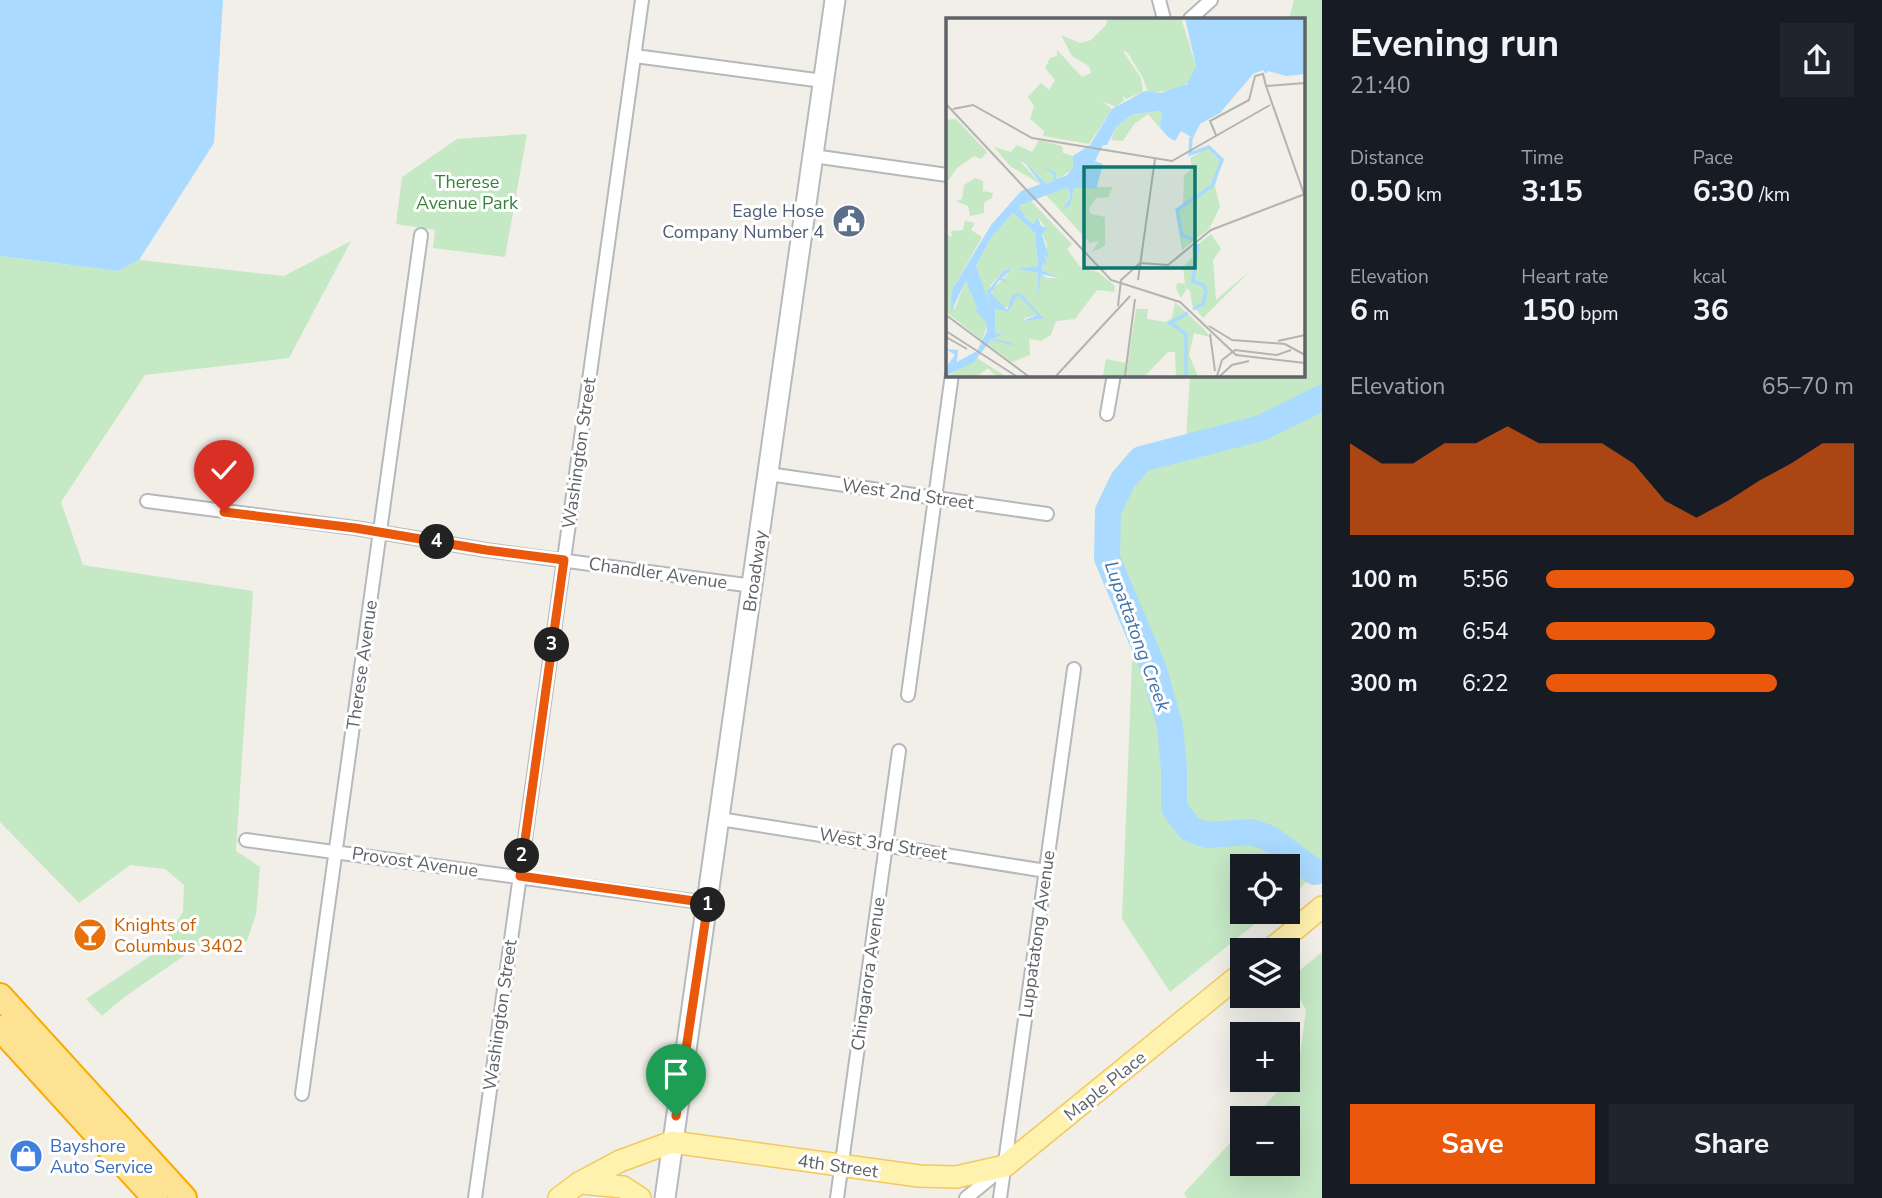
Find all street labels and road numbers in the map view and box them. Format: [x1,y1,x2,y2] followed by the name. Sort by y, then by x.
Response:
[557,375,602,530] street label: Washington Street
[840,473,976,515] street label: West 2nd Street
[737,528,773,613] street label: Broadway
[587,551,729,595] street label: Chandler Avenue
[341,599,383,731] street label: Therese Avenue
[817,822,949,866] street label: West 3rd Street
[350,841,480,883] street label: Provost Avenue
[1013,849,1061,1019] street label: Luppatatong Avenue
[845,896,891,1052] street label: Chingarora Avenue
[478,937,523,1092] street label: Washington Street
[1059,1046,1151,1126] street label: Maple Place
[796,1148,880,1184] street label: 4th Street

